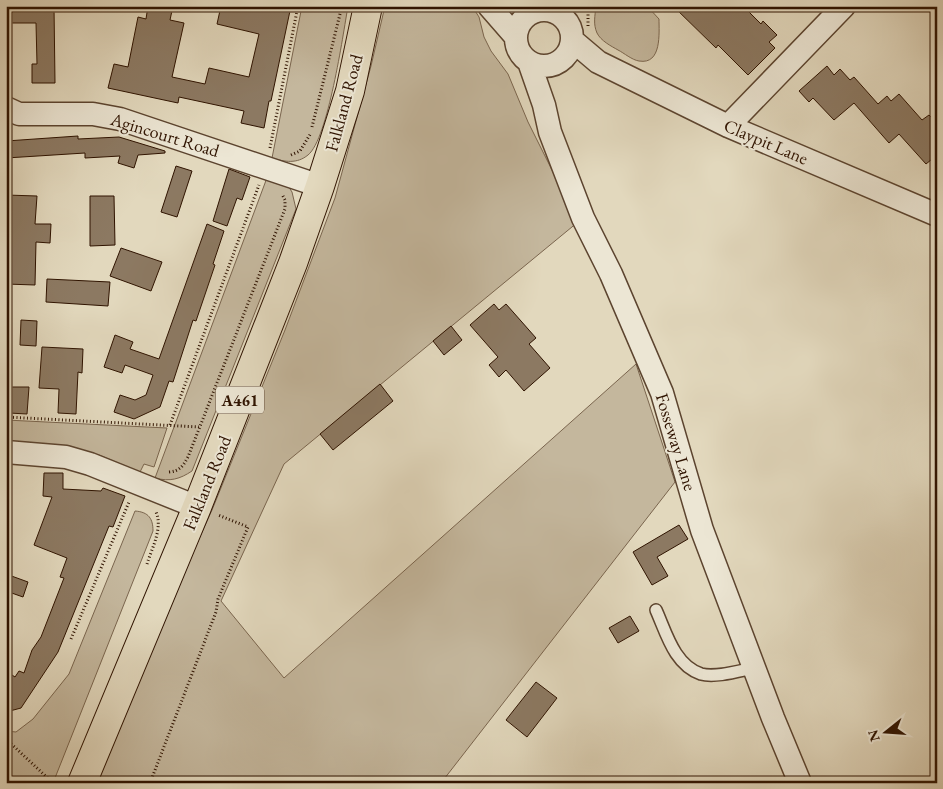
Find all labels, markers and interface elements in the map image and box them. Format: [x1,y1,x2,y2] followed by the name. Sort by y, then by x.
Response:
[319,51,368,154] street label: Falkland Road
[107,107,223,162] street label: Agincourt Road
[721,114,812,170] street label: Claypit Lane
[216,386,264,414] road number: A461
[651,390,702,494] street label: Fosseway Lane
[177,431,236,533] street label: Falkland Road
[860,706,910,756] north arrow
[863,727,884,744] text: N

